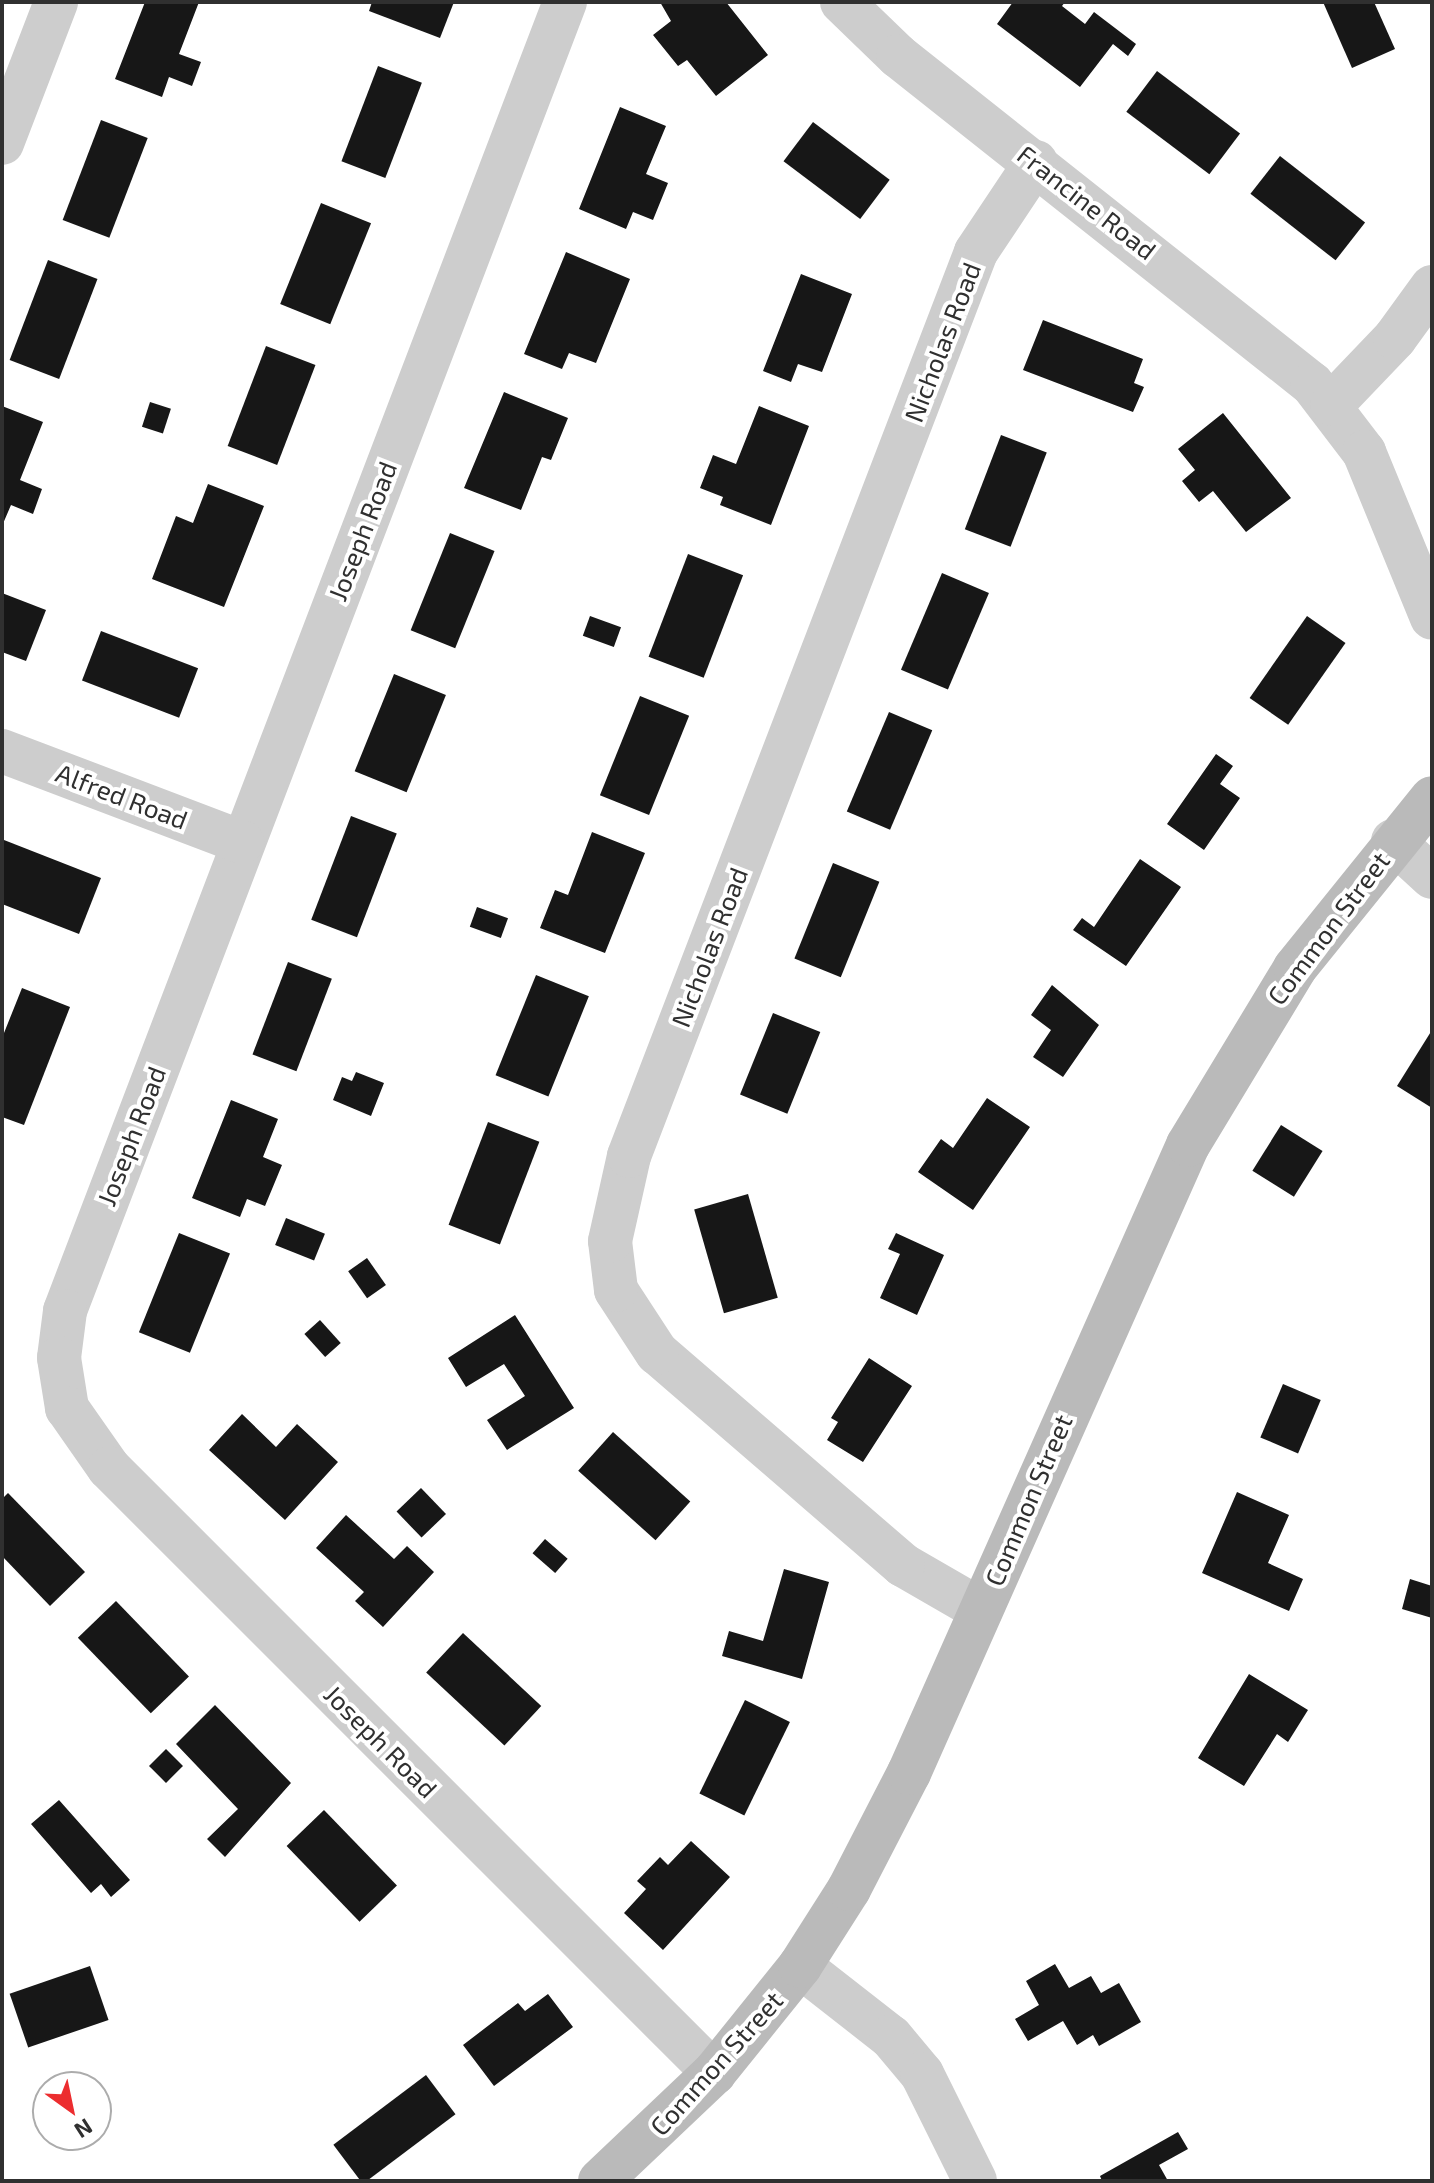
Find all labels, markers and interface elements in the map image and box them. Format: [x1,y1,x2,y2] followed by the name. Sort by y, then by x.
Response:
[1011,138,1163,266] street label: Francine Road
[897,258,987,426] street label: Nicholas Road
[321,457,403,605] street label: Joseph Road
[52,757,192,835] street label: Alfred Road
[1260,846,1396,1010] street label: Common Street
[664,863,754,1031] street label: Nicholas Road
[90,1062,172,1210] street label: Joseph Road
[978,1410,1078,1590] street label: Common Street
[318,1678,444,1804] street label: Joseph Road
[643,1985,789,2141] street label: Common Street
[32,2071,112,2151] north arrow
[70,2114,98,2145] text: N

